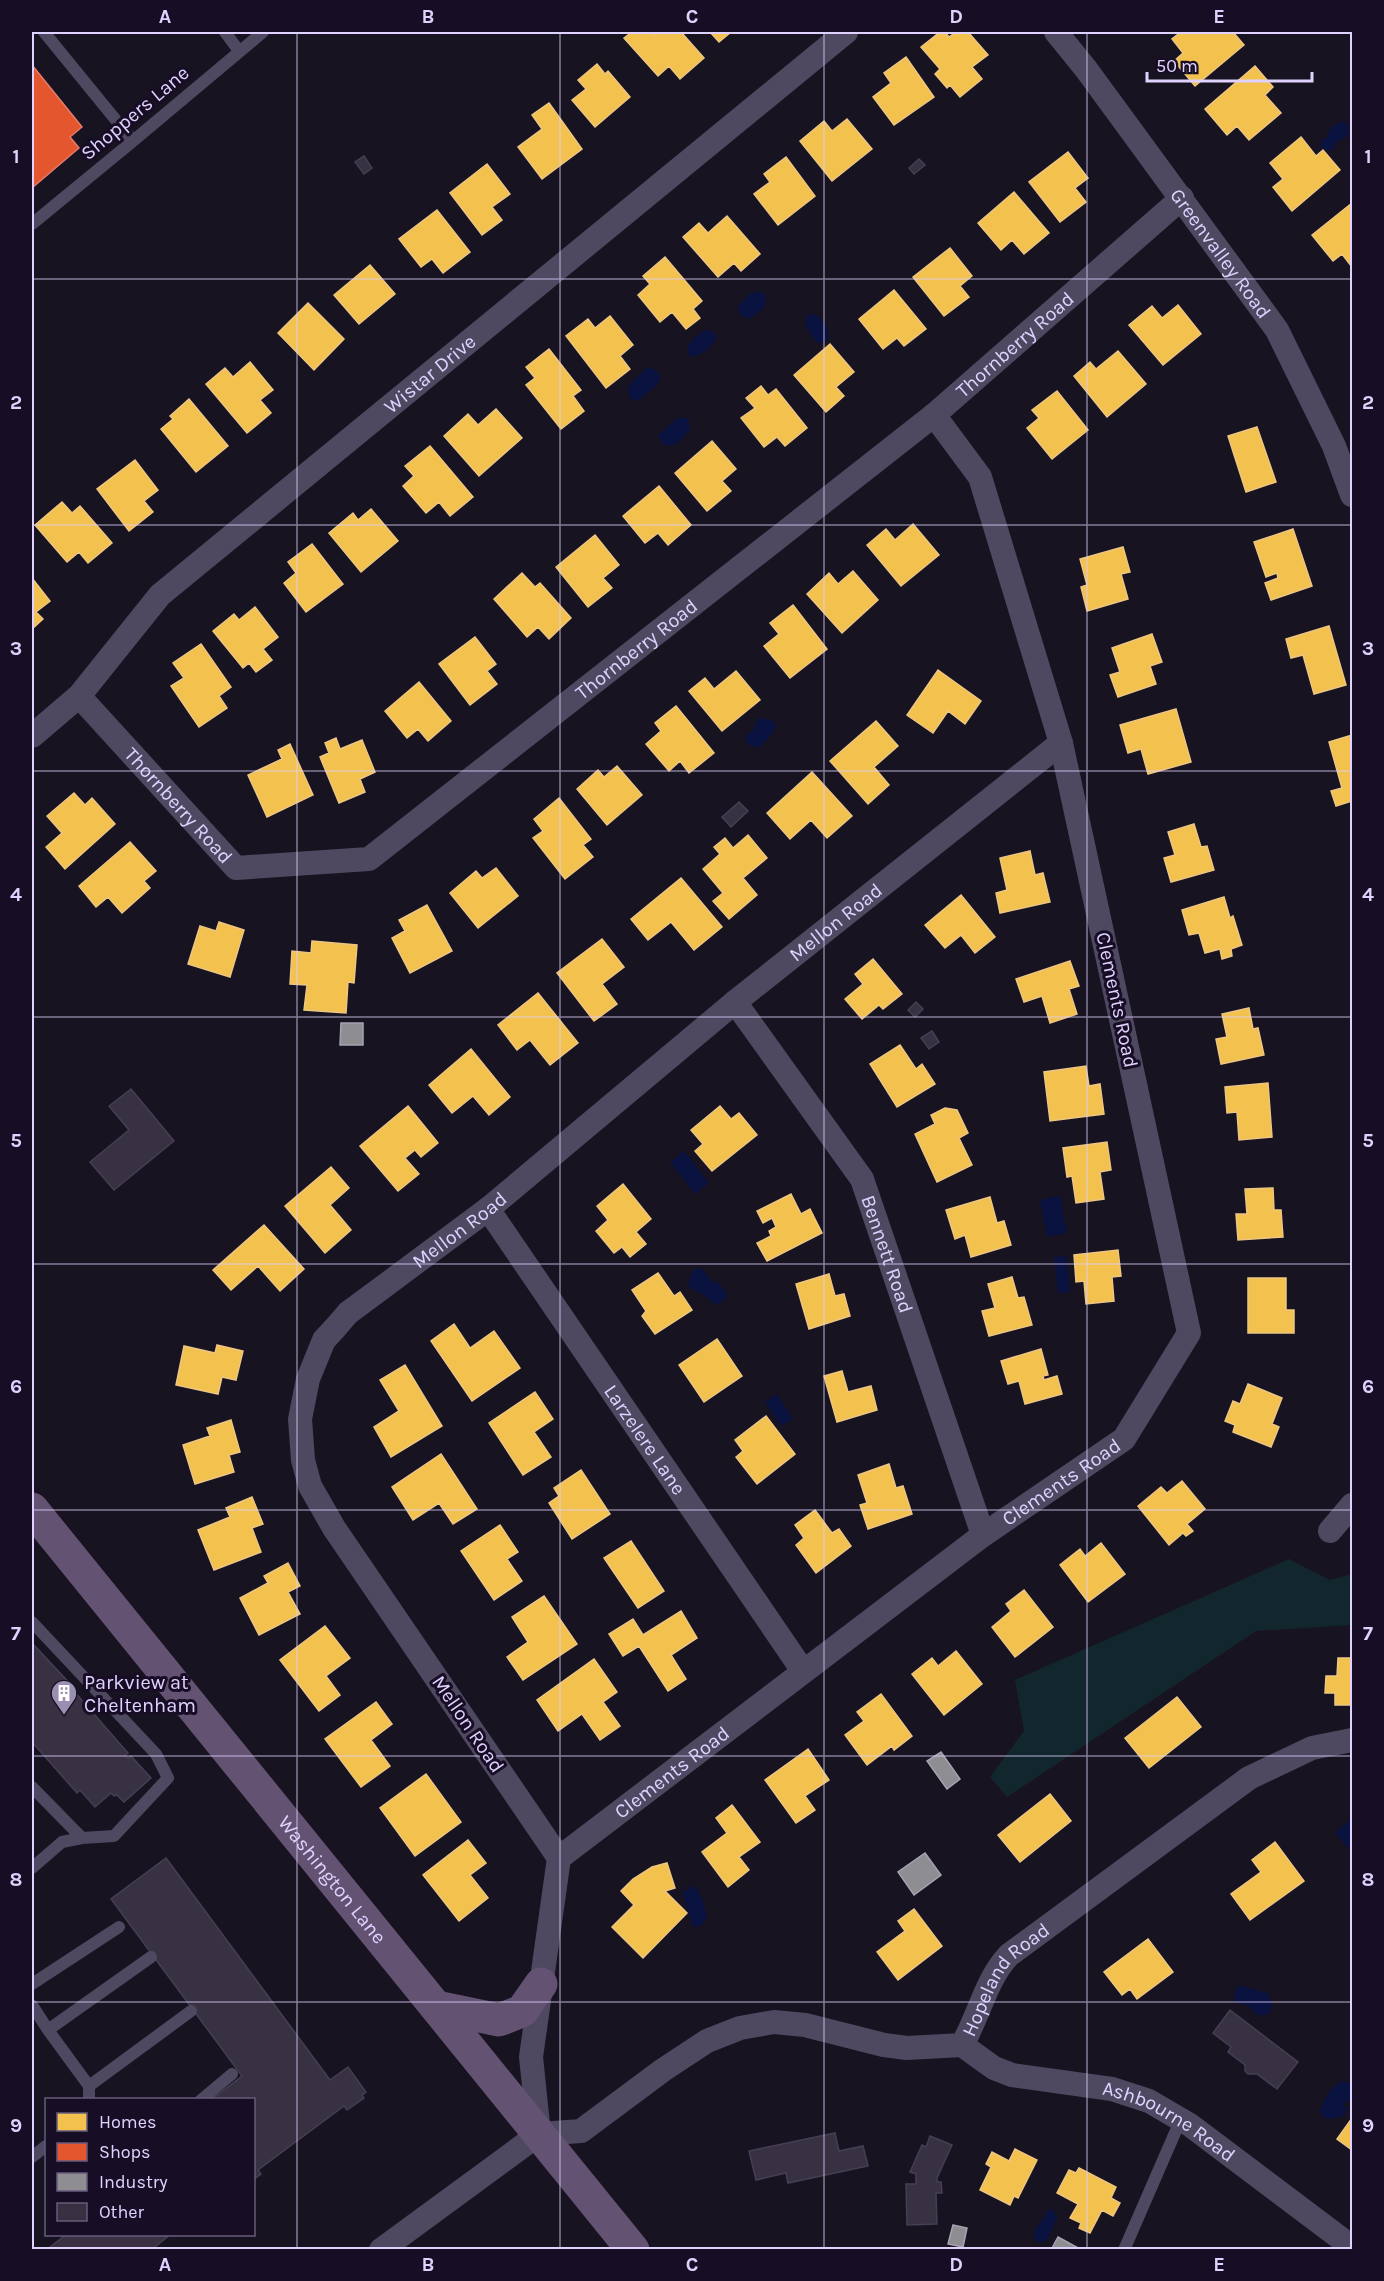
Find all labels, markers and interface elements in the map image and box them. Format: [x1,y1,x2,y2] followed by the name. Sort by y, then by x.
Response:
[159,5,172,28] text: A
[422,5,434,28] text: B
[686,5,698,28] text: C
[949,5,963,28] text: D
[1213,5,1225,28] text: E
[1147,45,1312,83] scale bar
[1156,55,1198,77] text: 50 m
[76,61,194,165] street label: Shoppers Lane
[12,145,20,168] text: 1
[1364,145,1372,168] text: 1
[1166,184,1276,323] street label: Greenvalley Road
[951,287,1078,402] street label: Thornberry Road
[379,329,480,418] street label: Wistar Drive
[10,391,22,414] text: 2
[1362,391,1374,414] text: 2
[570,594,702,704] street label: Thornberry Road
[10,637,22,660] text: 3
[1362,637,1374,660] text: 3
[120,743,238,868] street label: Thornberry Road
[784,878,887,966] street label: Mellon Road
[10,883,22,906] text: 4
[1362,883,1374,906] text: 4
[1091,930,1143,1070] street label: Clements Road
[10,1129,22,1152] text: 5
[1362,1129,1374,1152] text: 5
[408,1187,511,1273] street label: Mellon Road
[857,1192,918,1316] street label: Bennett Road
[10,1375,22,1398] text: 6
[1362,1375,1374,1398] text: 6
[600,1380,691,1499] street label: Larzelere Lane
[998,1433,1125,1530] street label: Clements Road
[11,1622,21,1645] text: 7
[1363,1622,1373,1645] text: 7
[84,1671,196,1717] place label: Parkview at Cheltenham
[427,1671,509,1777] street label: Mellon Road
[49,1678,79,1716] building icon: Parkview at Cheltenham
[610,1721,734,1823] street label: Clements Road
[274,1811,391,1948] street label: Washington Lane
[10,1868,22,1891] text: 8
[1362,1868,1374,1891] text: 8
[957,1918,1054,2040] street label: Hopeland Road
[1101,2076,1240,2166] street label: Ashbourne Road
[45,2098,255,2236] legend
[99,2111,156,2133] text: Homes
[10,2114,22,2137] text: 9
[1362,2114,1374,2137] text: 9
[99,2141,151,2163] text: Shops
[99,2171,168,2193] text: Industry
[99,2201,144,2223] text: Other
[159,2253,172,2276] text: A
[422,2253,434,2276] text: B
[686,2253,698,2276] text: C
[949,2253,963,2276] text: D
[1213,2253,1225,2276] text: E

